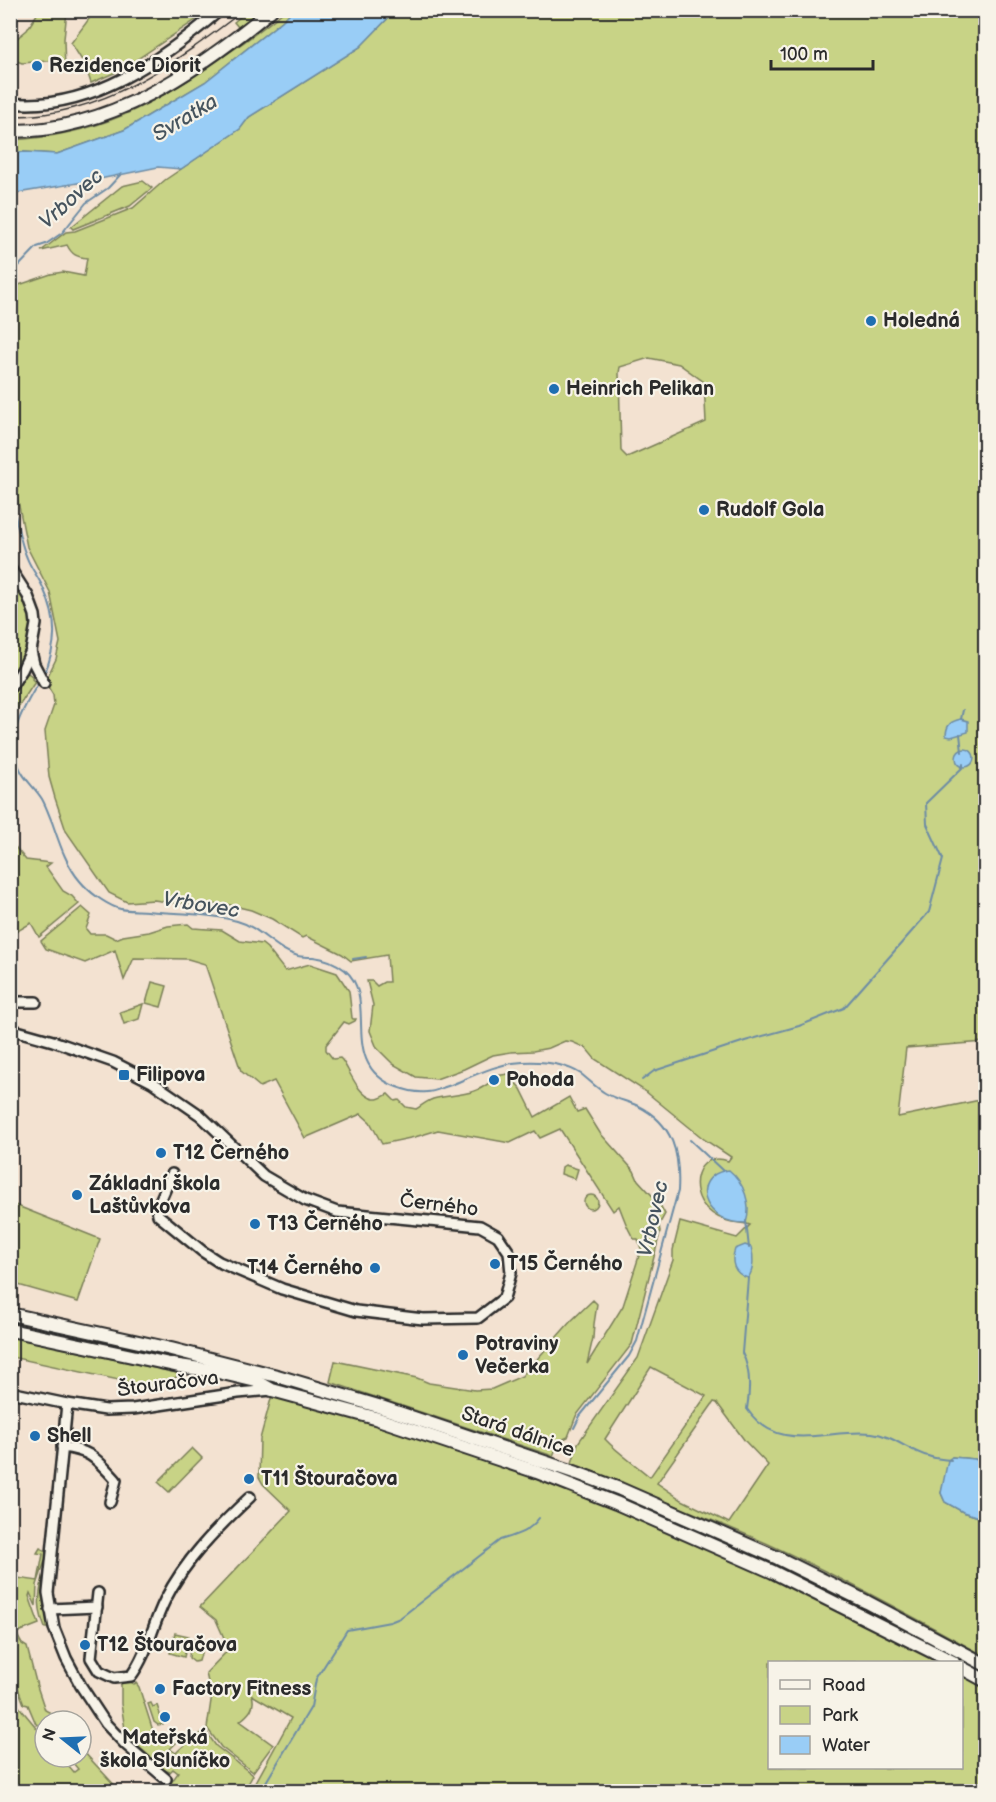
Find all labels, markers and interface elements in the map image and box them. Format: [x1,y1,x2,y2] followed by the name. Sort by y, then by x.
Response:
[771,33,873,71] scale bar
[780,44,828,65] text: 100 m
[49,54,201,78] place label: Rezidence Diorit
[30,59,44,73] marker: Rezidence Diorit
[148,89,222,147] water label: Svratka
[34,164,108,234] water label: Vrbovec
[883,309,960,333] place label: Holedná
[864,314,878,328] marker: Holedná
[566,377,714,401] place label: Heinrich Pelikan
[547,382,561,396] marker: Heinrich Pelikan
[716,498,825,522] place label: Rudolf Gola
[697,503,711,517] marker: Rudolf Gola
[161,887,241,923] water label: Vrbovec
[136,1063,205,1087] place label: Filipova
[117,1068,131,1082] marker: Filipova
[506,1068,575,1092] place label: Pohoda
[487,1073,501,1087] marker: Pohoda
[173,1139,289,1165] place label: T12 Černého
[154,1146,168,1160] marker: T12 Černého
[89,1172,220,1219] place label: Základní škola Laštůvkova
[632,1178,674,1260] water label: Vrbovec
[398,1186,480,1222] street label: Černého
[70,1188,84,1202] marker: Základní škola Laštůvkova
[267,1210,383,1236] place label: T13 Černého
[248,1217,262,1231] marker: T13 Černého
[507,1250,623,1276] place label: T15 Černého
[247,1254,363,1280] place label: T14 Černého
[488,1257,502,1271] marker: T15 Černého
[368,1261,382,1275] marker: T14 Černého
[475,1332,559,1379] place label: Potraviny Večerka
[456,1348,470,1362] marker: Potraviny Večerka
[116,1365,220,1402] street label: Štouračova
[458,1401,578,1463] street label: Stará dálnice
[47,1424,92,1448] place label: Shell
[28,1429,42,1443] marker: Shell
[261,1465,398,1491] place label: T11 Štouračova
[242,1472,256,1486] marker: T11 Štouračova
[97,1631,237,1657] place label: T12 Štouračova
[78,1638,92,1652] marker: T12 Štouračova
[768,1661,963,1769] legend
[822,1675,866,1696] text: Road
[172,1677,312,1701] place label: Factory Fitness
[153,1682,167,1696] marker: Factory Fitness
[822,1705,858,1726] text: Park
[33,1709,93,1769] north arrow
[158,1710,172,1724] marker: Mateřská škola Sluníčko
[39,1726,61,1743] text: N
[100,1726,230,1773] place label: Mateřská škola Sluníčko
[822,1735,870,1756] text: Water

